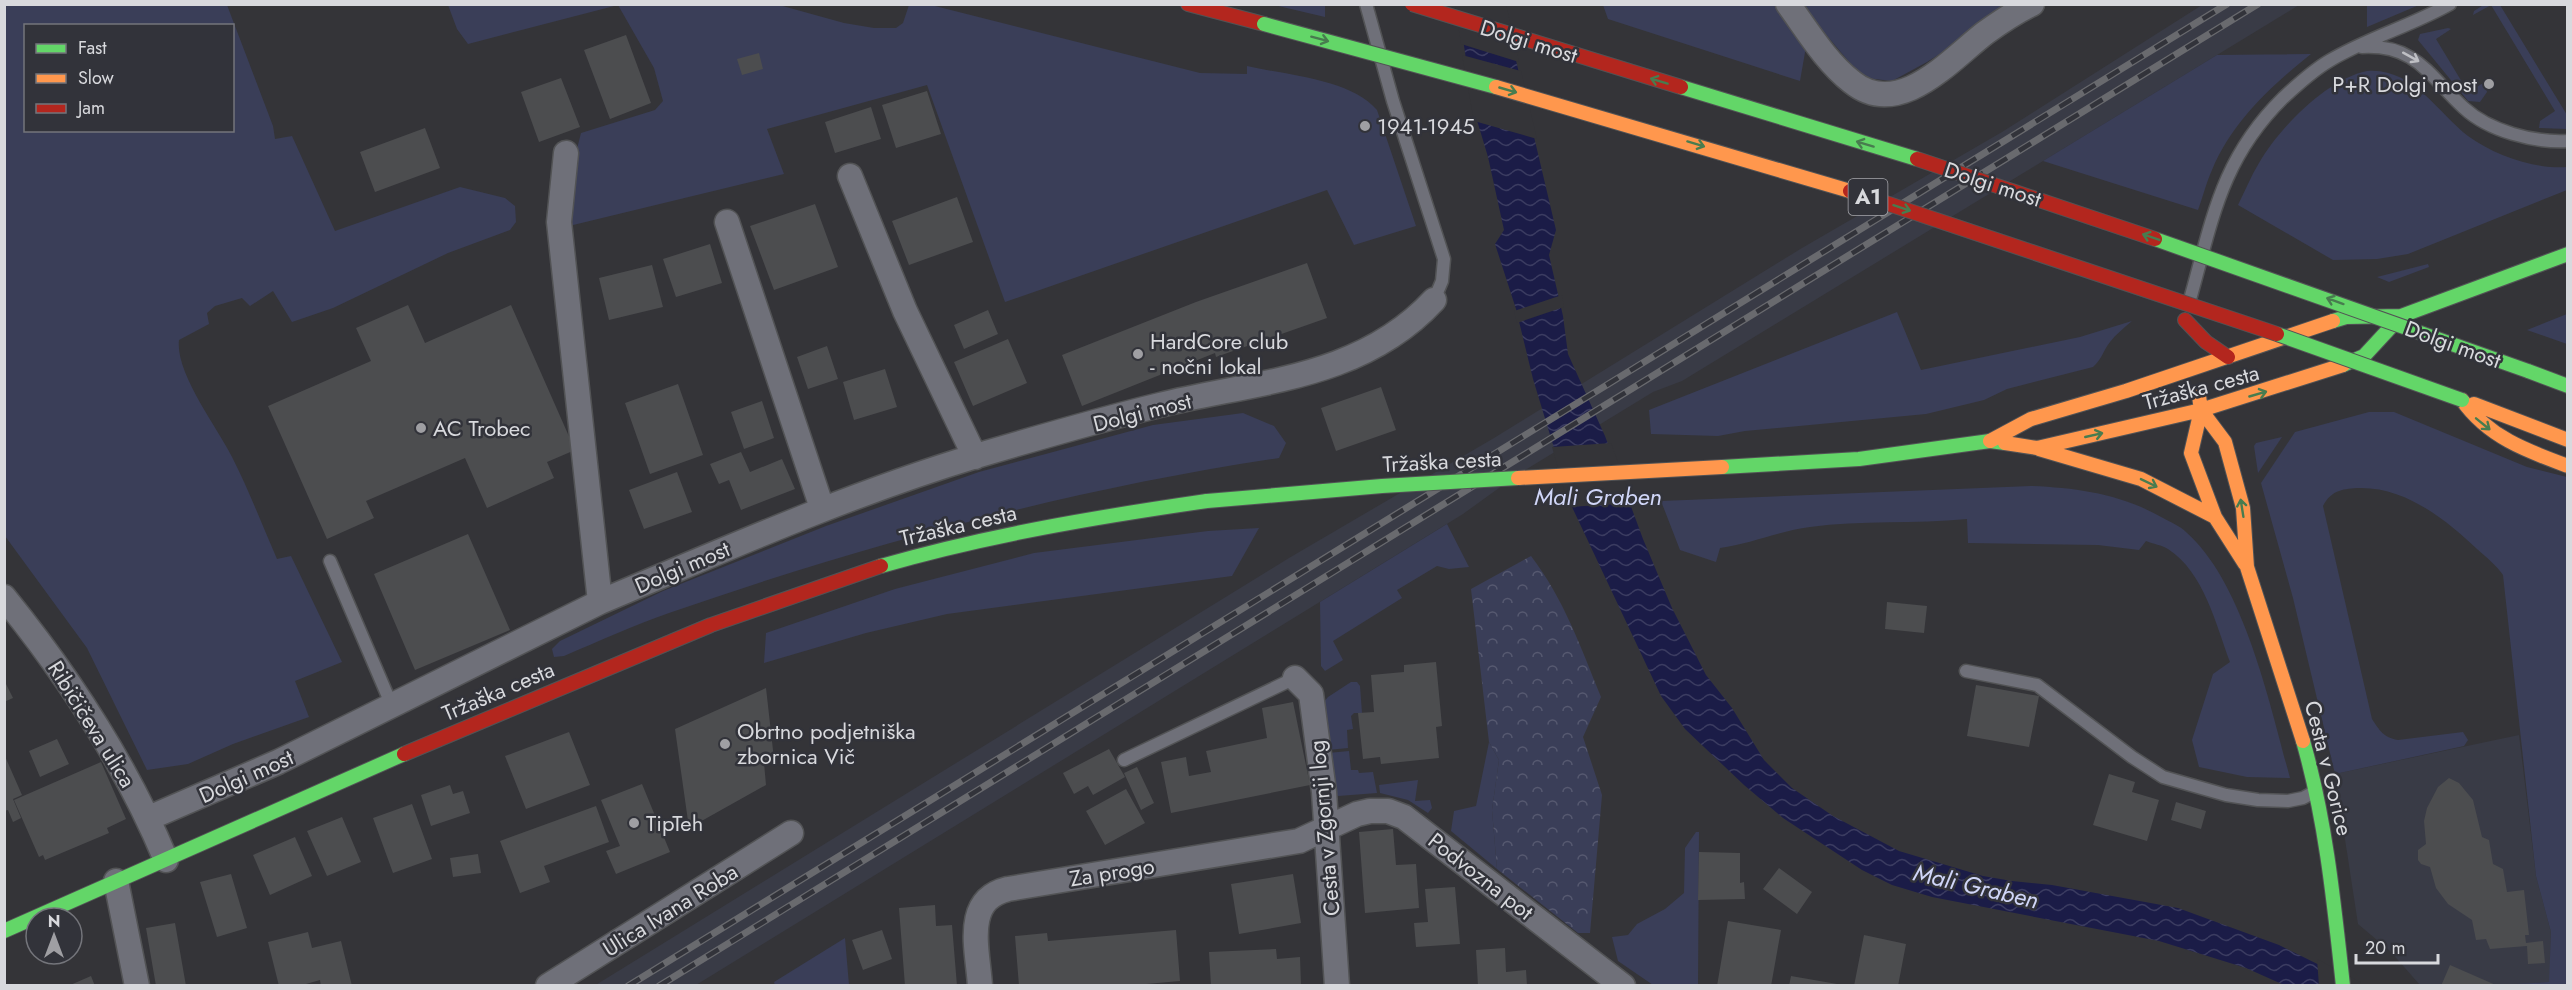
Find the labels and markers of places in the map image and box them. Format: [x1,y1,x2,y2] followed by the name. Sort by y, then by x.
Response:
[2332,68,2478,100] place label: P+R Dolgi most
[2482,77,2496,91] marker: P+R Dolgi most
[1377,110,1475,142] place label: 1941-1945
[1358,119,1372,133] marker: 1941-1945
[1150,325,1288,382] place label: HardCore club - nočni lokal
[1131,347,1145,361] marker: HardCore club - nočni lokal
[433,412,531,444] place label: AC Trobec
[414,421,428,435] marker: AC Trobec
[737,715,916,772] place label: Obrtno podjetniška zbornica Vič
[718,737,732,751] marker: Obrtno podjetniška zbornica Vič
[646,807,703,839] place label: TipTeh
[627,816,641,830] marker: TipTeh

